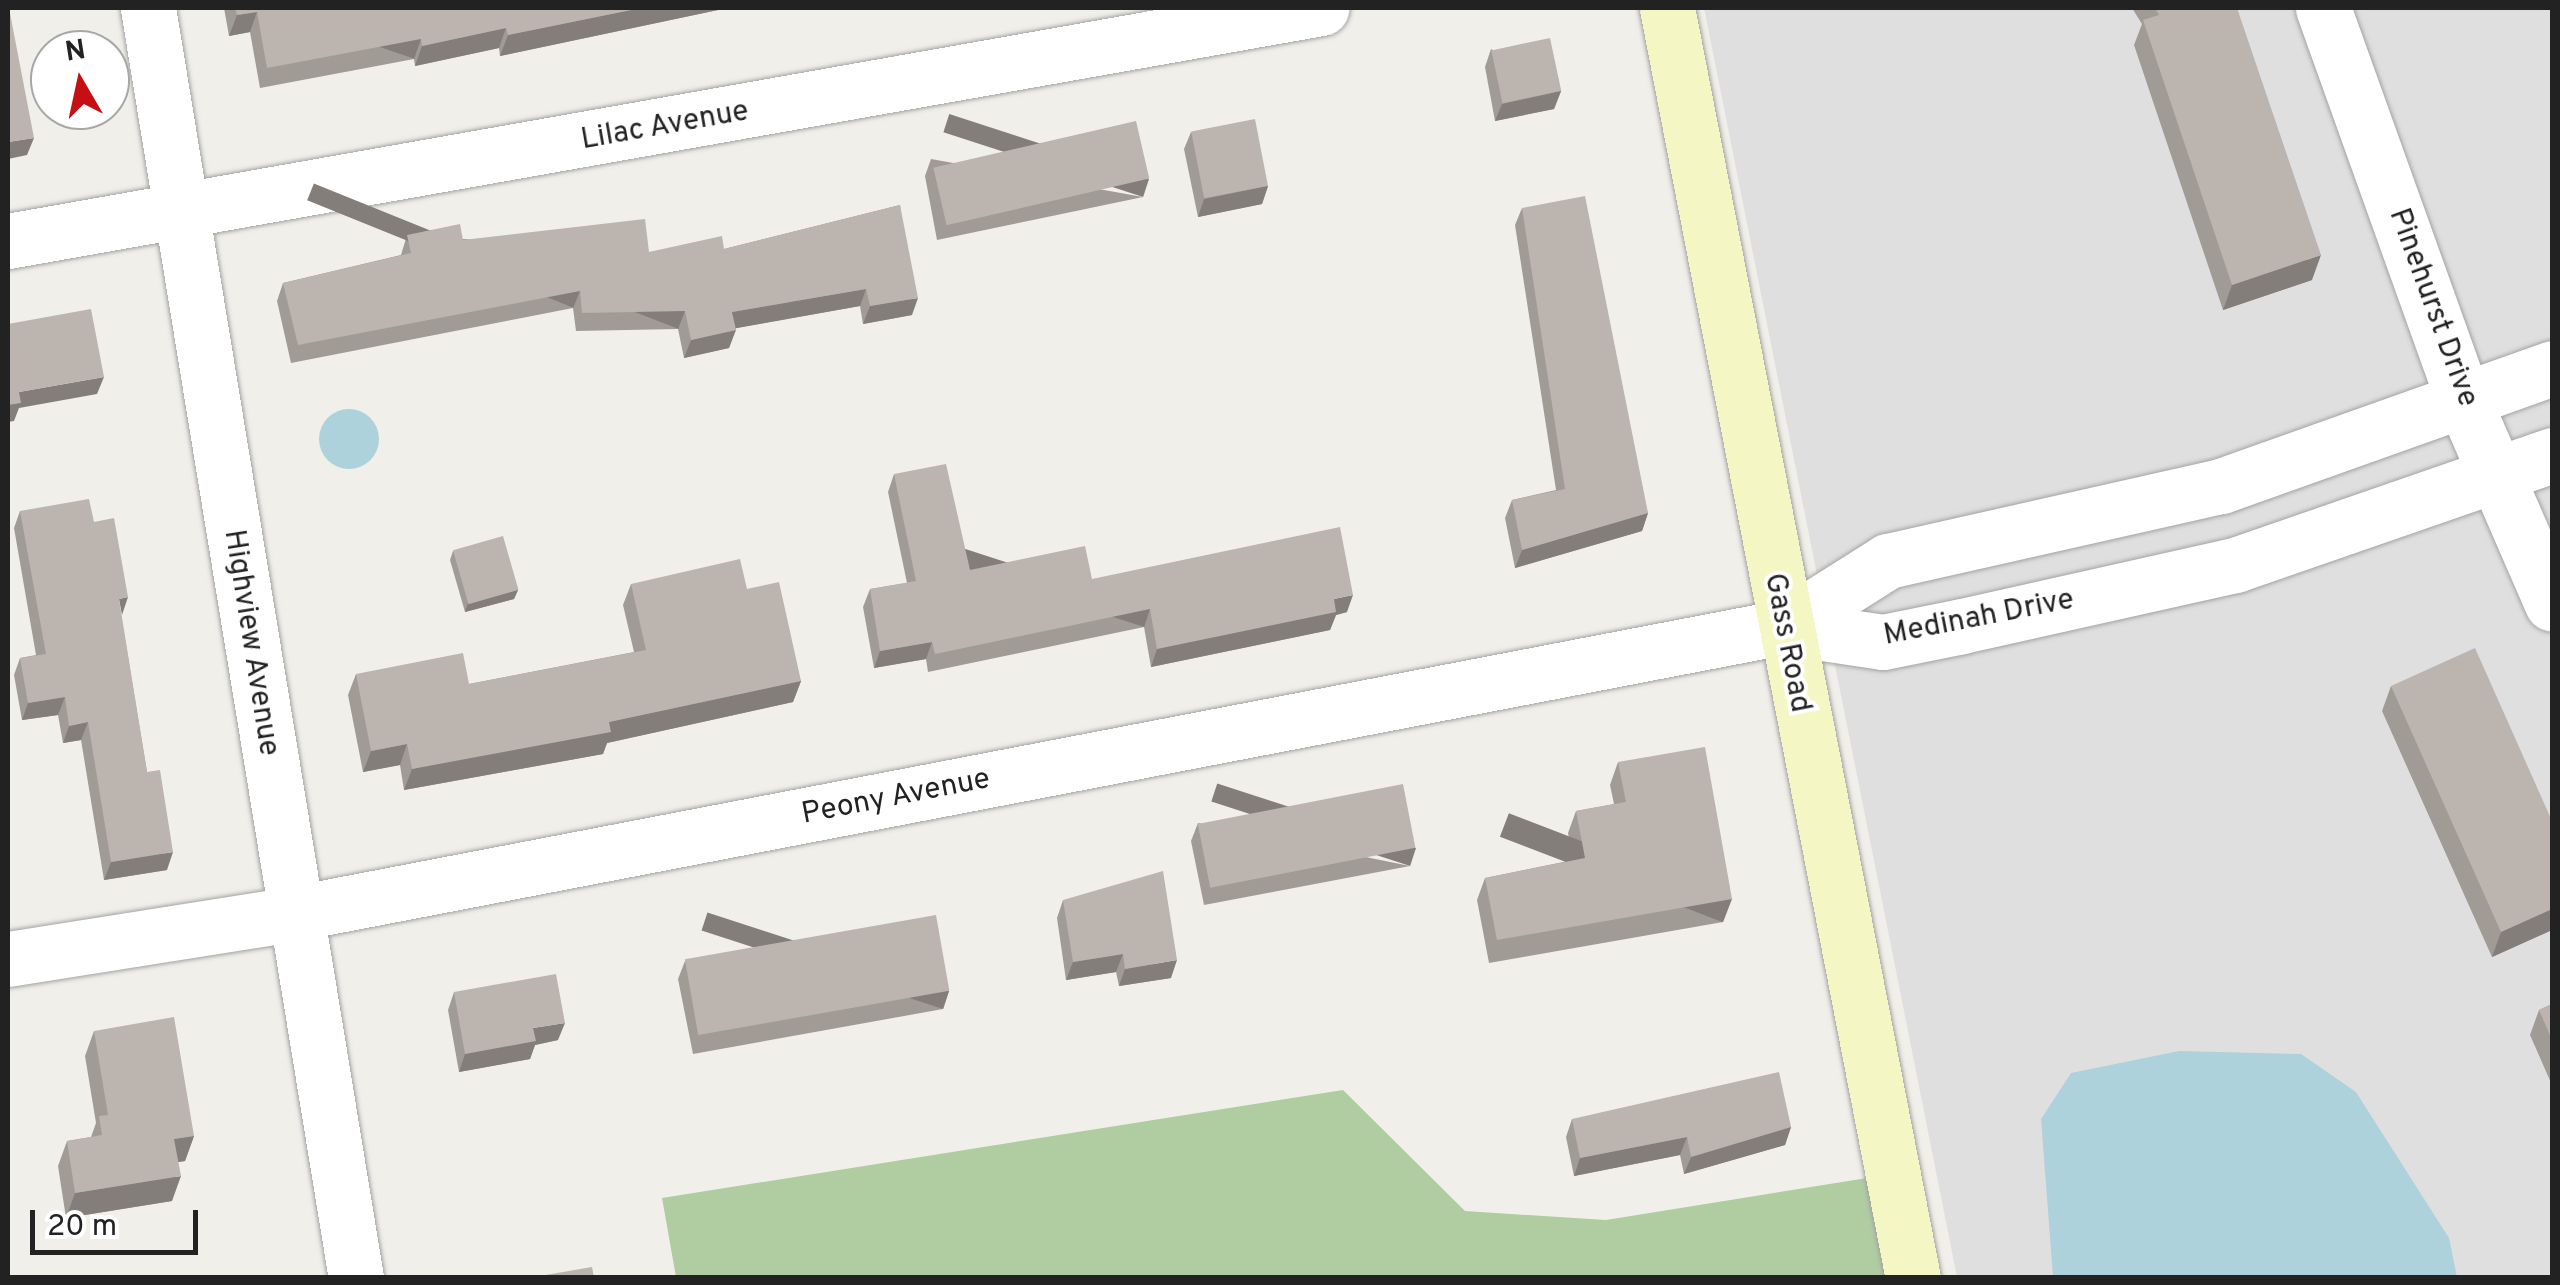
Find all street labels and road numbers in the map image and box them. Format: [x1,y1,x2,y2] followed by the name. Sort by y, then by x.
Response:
[578,94,752,160] street label: Lilac Avenue
[2379,204,2485,412] street label: Pinehurst Drive
[214,527,286,759] street label: Highview Avenue
[1755,570,1817,716] street label: Gass Road
[1881,583,2077,655] street label: Medinah Drive
[798,762,994,834] street label: Peony Avenue

